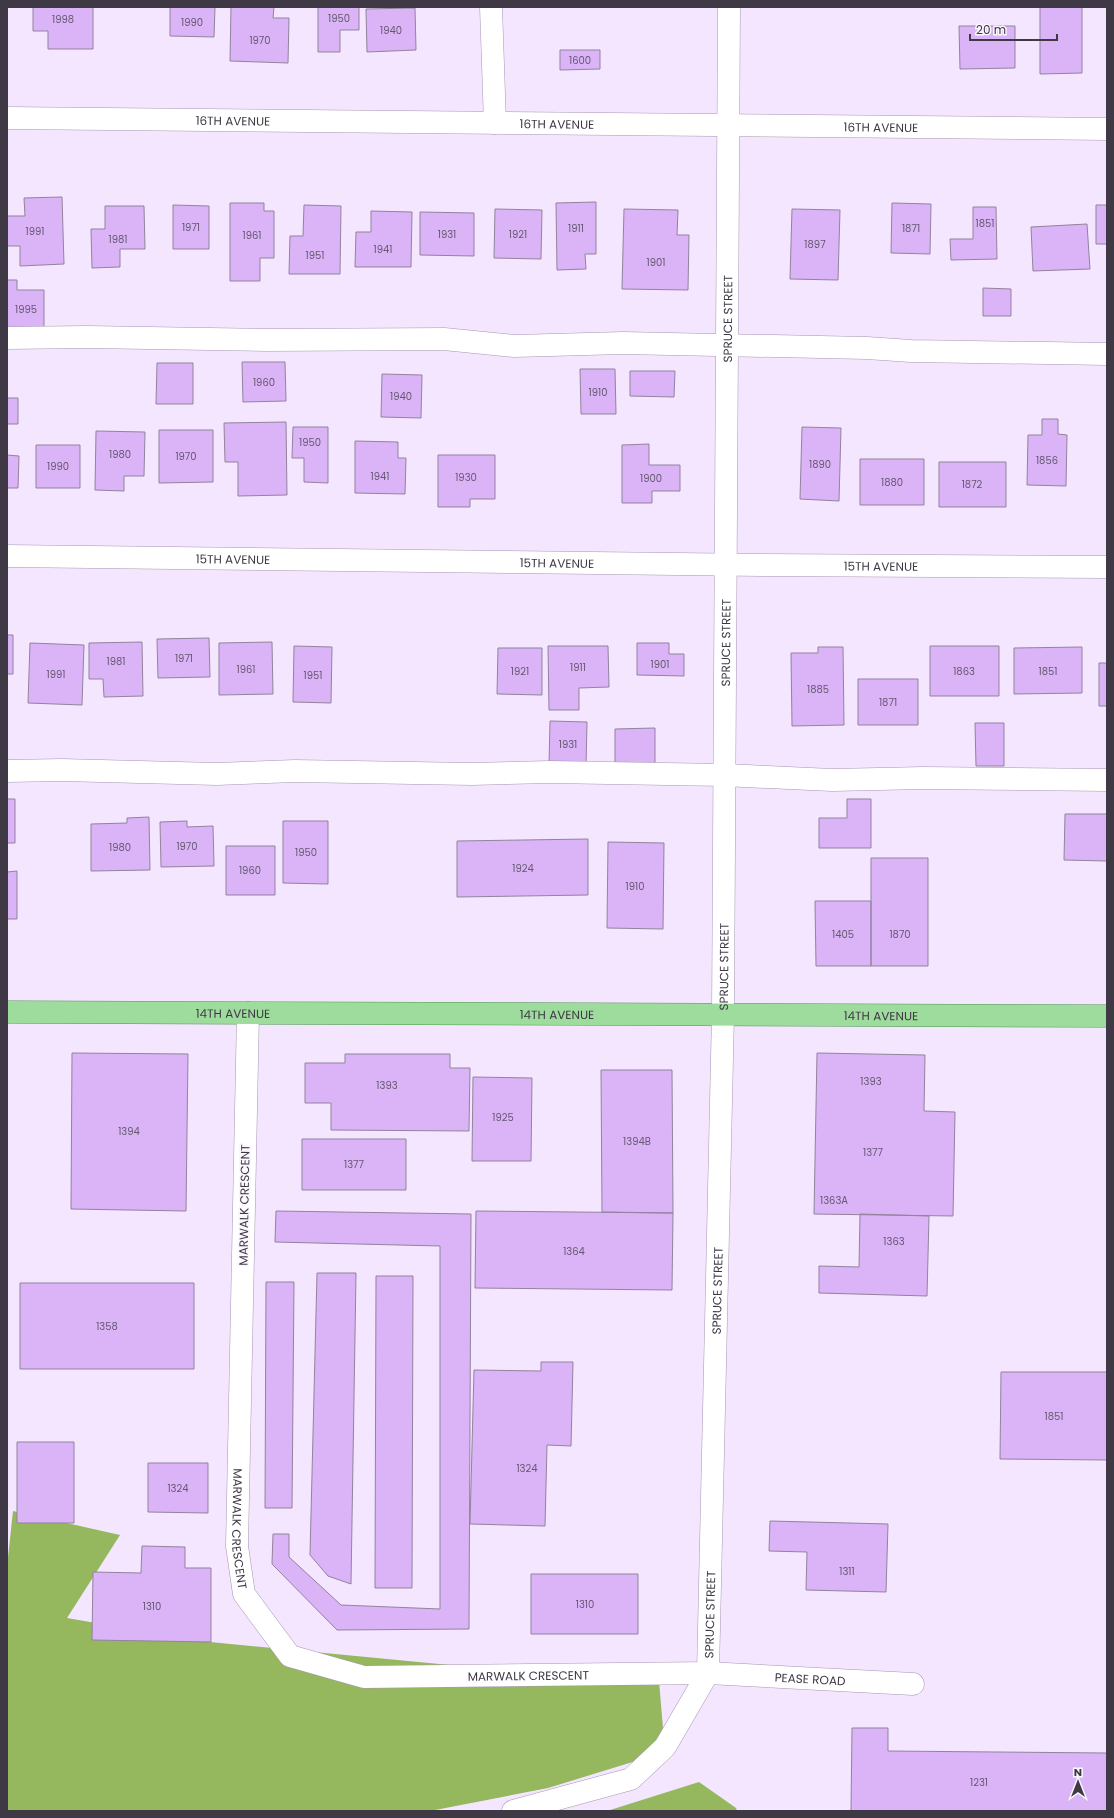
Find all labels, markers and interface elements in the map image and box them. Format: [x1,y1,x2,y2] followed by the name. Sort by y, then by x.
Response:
[328,11,350,26] house number: 1950
[52,12,74,27] house number: 1998
[181,15,203,30] house number: 1990
[970,16,1057,42] scale bar
[976,21,1006,38] text: 20 m
[380,23,402,38] house number: 1940
[249,33,271,48] house number: 1970
[569,53,591,68] house number: 1600
[196,111,270,129] street label: 16TH AVENUE
[520,115,594,132] street label: 16TH AVENUE
[844,118,918,136] street label: 16TH AVENUE
[976,216,995,231] house number: 1851
[182,220,200,235] house number: 1971
[568,221,584,236] house number: 1911
[902,221,920,236] house number: 1871
[26,224,45,239] house number: 1991
[438,227,456,242] house number: 1931
[509,227,527,242] house number: 1921
[242,228,262,243] house number: 1961
[108,232,128,247] house number: 1981
[804,237,826,252] house number: 1897
[374,242,393,257] house number: 1941
[306,248,324,263] house number: 1951
[647,255,665,270] house number: 1901
[718,274,736,363] street label: SPRUCE STREET
[15,302,37,317] house number: 1995
[253,375,275,390] house number: 1960
[589,385,607,400] house number: 1910
[390,389,412,404] house number: 1940
[299,435,321,450] house number: 1950
[109,447,131,462] house number: 1980
[175,449,197,464] house number: 1970
[1036,453,1058,468] house number: 1856
[809,457,831,472] house number: 1890
[47,459,69,474] house number: 1990
[371,469,390,484] house number: 1941
[455,470,477,485] house number: 1930
[640,471,662,486] house number: 1900
[881,475,903,490] house number: 1880
[962,477,983,492] house number: 1872
[196,550,270,568] street label: 15TH AVENUE
[520,554,594,571] street label: 15TH AVENUE
[844,557,918,574] street label: 15TH AVENUE
[716,598,734,687] street label: SPRUCE STREET
[175,651,193,666] house number: 1971
[106,654,126,669] house number: 1981
[651,657,669,672] house number: 1901
[570,660,586,675] house number: 1911
[236,662,256,677] house number: 1961
[511,664,529,679] house number: 1921
[953,664,975,679] house number: 1863
[1039,664,1058,679] house number: 1851
[47,667,66,682] house number: 1991
[304,668,322,683] house number: 1951
[807,682,829,697] house number: 1885
[879,695,897,710] house number: 1871
[559,737,577,752] house number: 1931
[176,839,198,854] house number: 1970
[109,840,131,855] house number: 1980
[295,845,317,860] house number: 1950
[512,861,534,876] house number: 1924
[239,863,261,878] house number: 1960
[626,879,644,894] house number: 1910
[715,922,732,1011] street label: SPRUCE STREET
[832,927,854,942] house number: 1405
[889,927,911,942] house number: 1870
[196,1004,270,1021] street label: 14TH AVENUE
[520,1005,594,1023] street label: 14TH AVENUE
[844,1007,918,1024] street label: 14TH AVENUE
[860,1074,882,1089] house number: 1393
[376,1078,398,1093] house number: 1393
[492,1110,514,1125] house number: 1925
[118,1124,140,1139] house number: 1394
[623,1134,651,1149] house number: 1394B
[234,1144,254,1266] street label: MARWALK CRESCENT
[863,1145,884,1160] house number: 1377
[344,1157,365,1172] house number: 1377
[820,1193,848,1208] house number: 1363A
[883,1234,905,1249] house number: 1363
[563,1244,585,1259] house number: 1364
[707,1246,726,1335] street label: SPRUCE STREET
[96,1319,118,1334] house number: 1358
[1045,1409,1064,1424] house number: 1851
[516,1461,538,1476] house number: 1324
[229,1468,252,1591] street label: MARWALK CRESCENT
[167,1481,189,1496] house number: 1324
[839,1564,855,1579] house number: 1311
[700,1570,719,1659] street label: SPRUCE STREET
[576,1597,594,1612] house number: 1310
[143,1599,161,1614] house number: 1310
[468,1666,589,1684] street label: MARWALK CRESCENT
[774,1668,846,1689] street label: PEASE ROAD
[1058,1762,1098,1802] north arrow
[1074,1764,1082,1780] text: N
[970,1775,988,1790] house number: 1231

